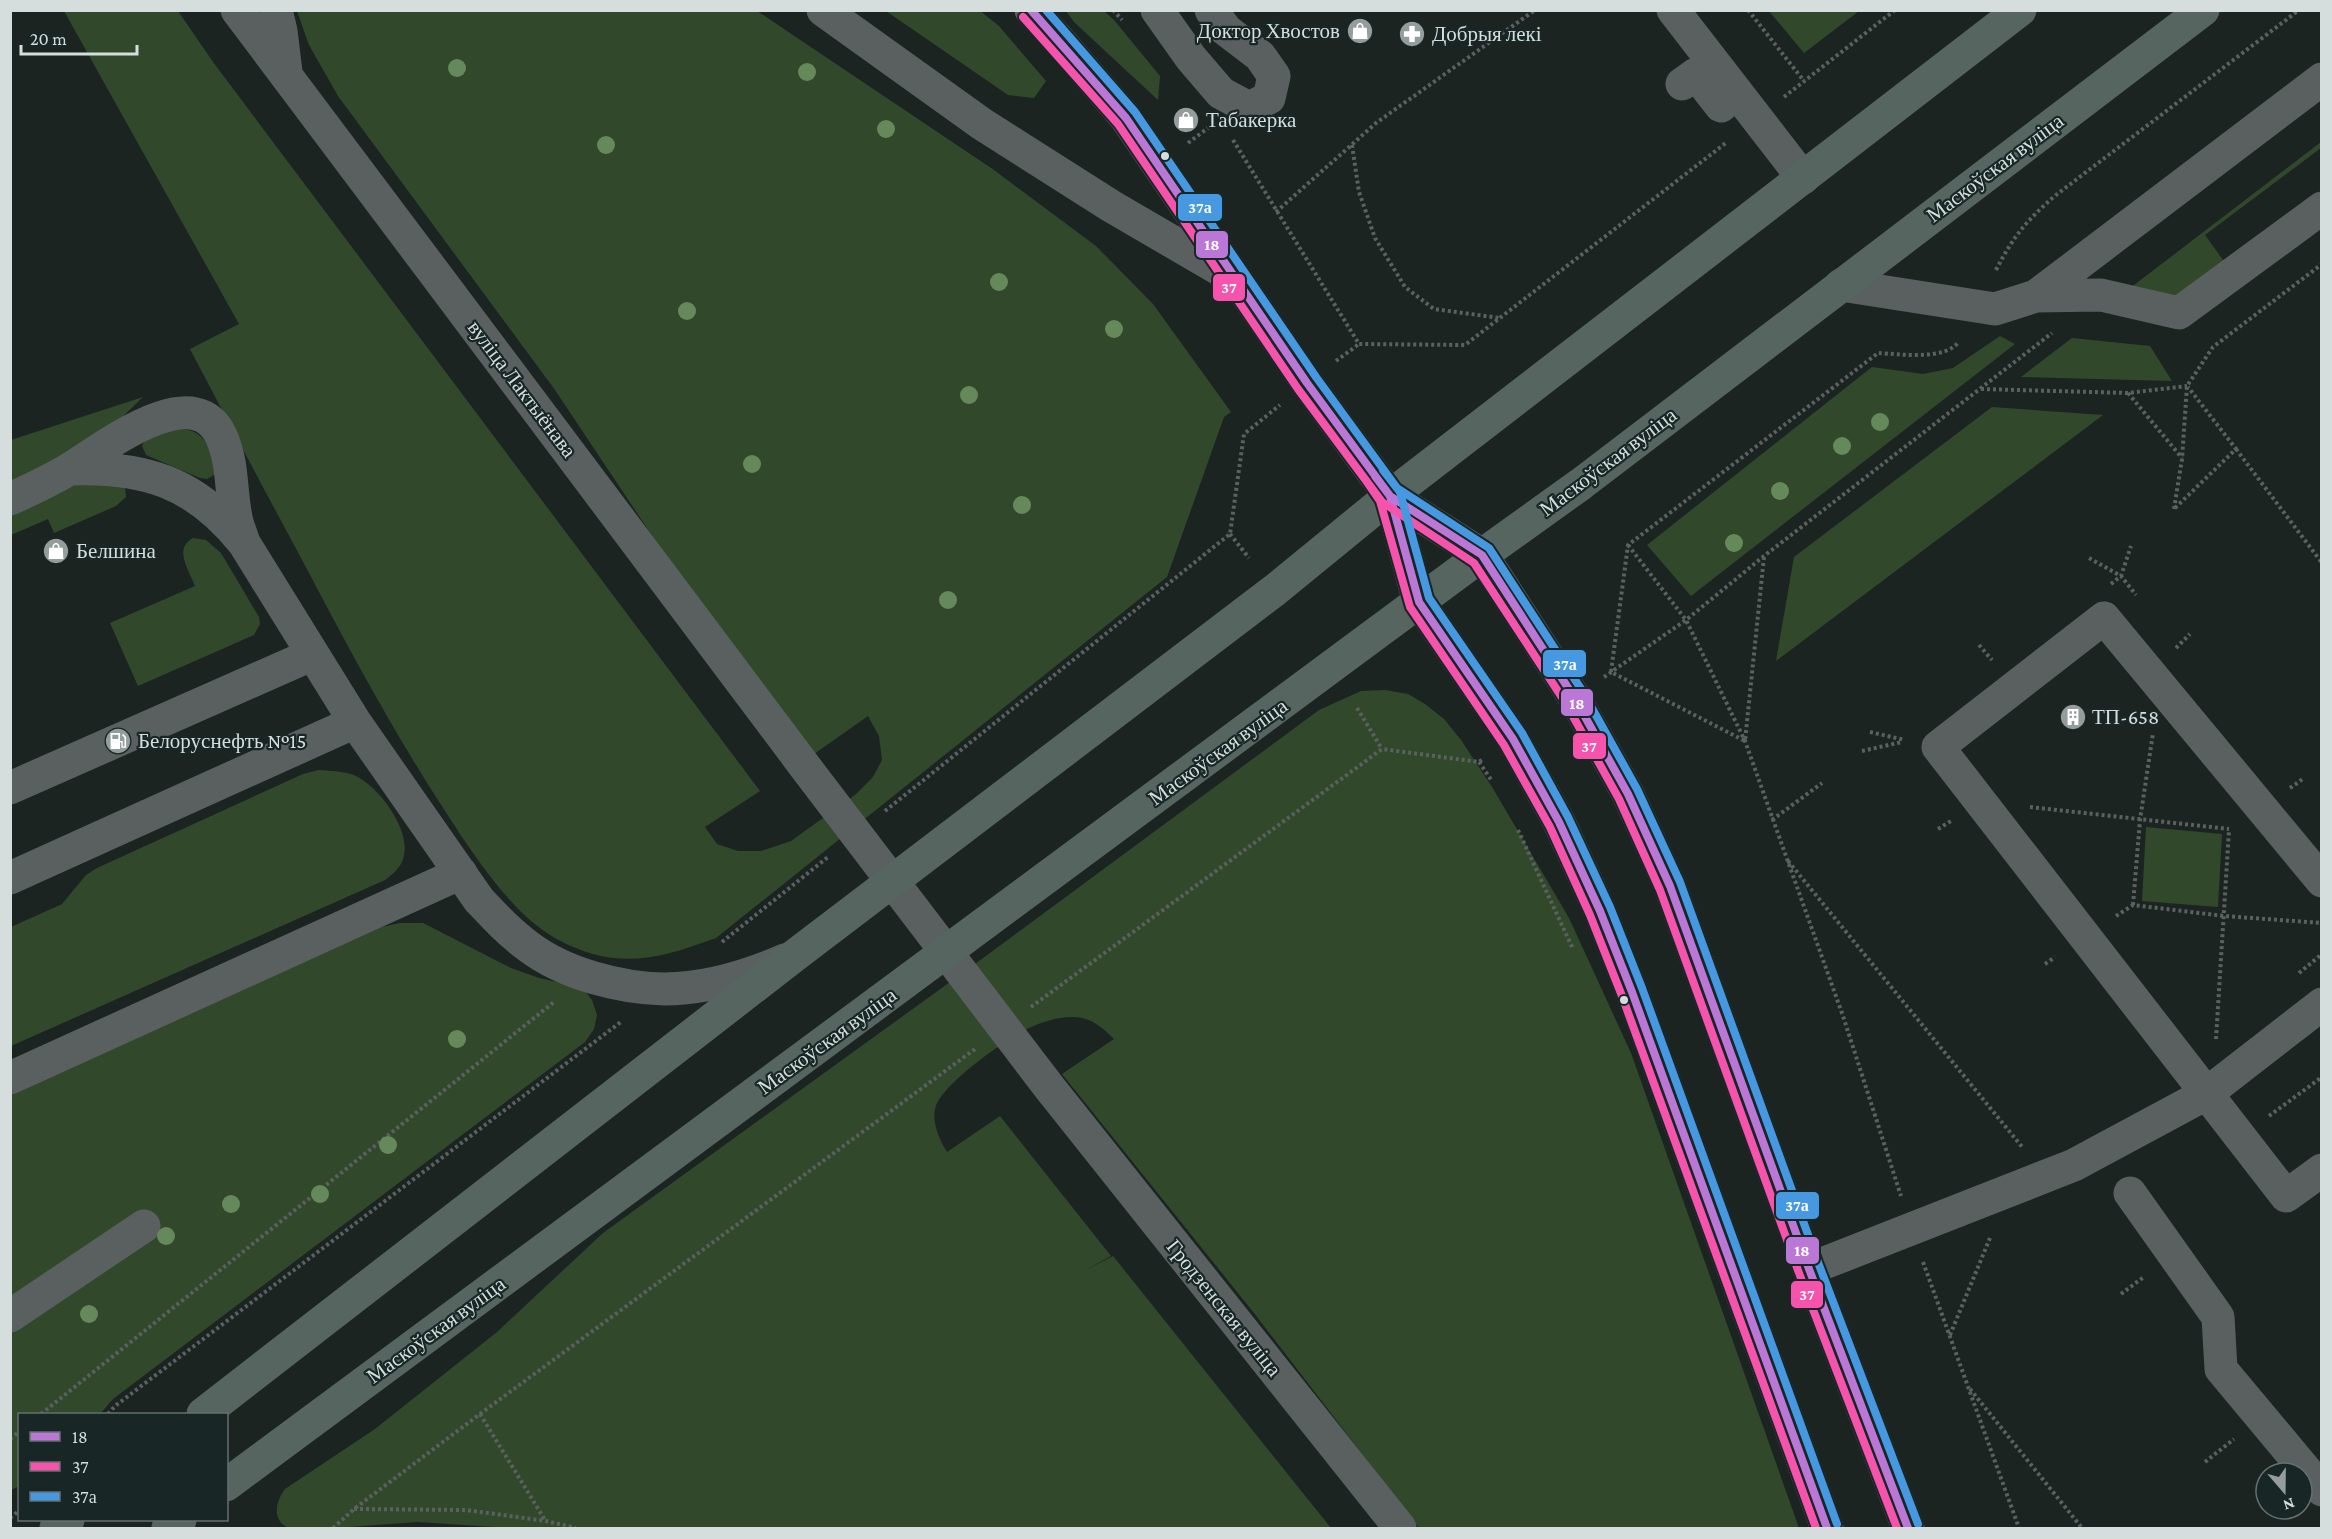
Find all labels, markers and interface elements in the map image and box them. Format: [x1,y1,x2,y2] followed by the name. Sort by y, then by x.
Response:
[1345,16,1375,46] shop icon: Доктор Хвостов
[21,18,136,56] scale bar
[1197,19,1340,43] place label: Доктор Хвостов
[1397,19,1427,49] pharmacy icon: Добрыя лекі
[1432,22,1542,46] place label: Добрыя лекі
[30,29,67,49] text: 20 m
[1171,105,1201,135] shop icon: Табакерка
[1206,108,1297,132] place label: Табакерка
[1922,108,2069,227] street label: Маскоўская вуліца
[1159,150,1171,162] unlabelled marker
[1177,193,1223,222] line badge: 37а
[1188,199,1212,216] text: 37а
[1195,230,1229,259] line badge: 18
[1204,236,1220,253] text: 18
[1212,273,1246,302] line badge: 37
[1221,279,1237,296] text: 37
[463,316,582,463] street label: вуліца Лактыёнава
[1535,402,1682,521] street label: Маскоўская вуліца
[41,536,71,566] shop icon: Белшина
[76,539,157,563] place label: Белшина
[1542,649,1587,678] line badge: 37а
[1553,656,1577,673] text: 37а
[1560,688,1594,717] line badge: 18
[1144,693,1292,810] street label: Маскоўская вуліца
[1569,695,1585,712] text: 18
[2058,702,2088,732] building icon: ТП-658
[2092,705,2159,729] place label: ТП-658
[103,726,133,756] fuel station icon: Белоруснефть №15
[138,729,306,753] place label: Белоруснефть №15
[1572,732,1607,760] line badge: 37
[1581,738,1597,755] text: 37
[753,982,901,1099] street label: Маскоўская вуліца
[1618,994,1630,1006] unlabelled marker
[1775,1191,1820,1220] line badge: 37а
[1785,1197,1809,1214] text: 37а
[1162,1235,1287,1382] street label: Гродзенская вуліца
[1785,1236,1820,1265] line badge: 18
[1794,1242,1810,1259] text: 18
[362,1271,510,1388] street label: Маскоўская вуліца
[1790,1280,1824,1309] line badge: 37
[1799,1286,1815,1303] text: 37
[18,1413,228,1521] legend
[72,1427,88,1447] text: 18
[72,1457,89,1477] text: 37
[2254,1461,2314,1521] north arrow
[72,1487,97,1507] text: 37а
[2281,1495,2297,1515] text: N

